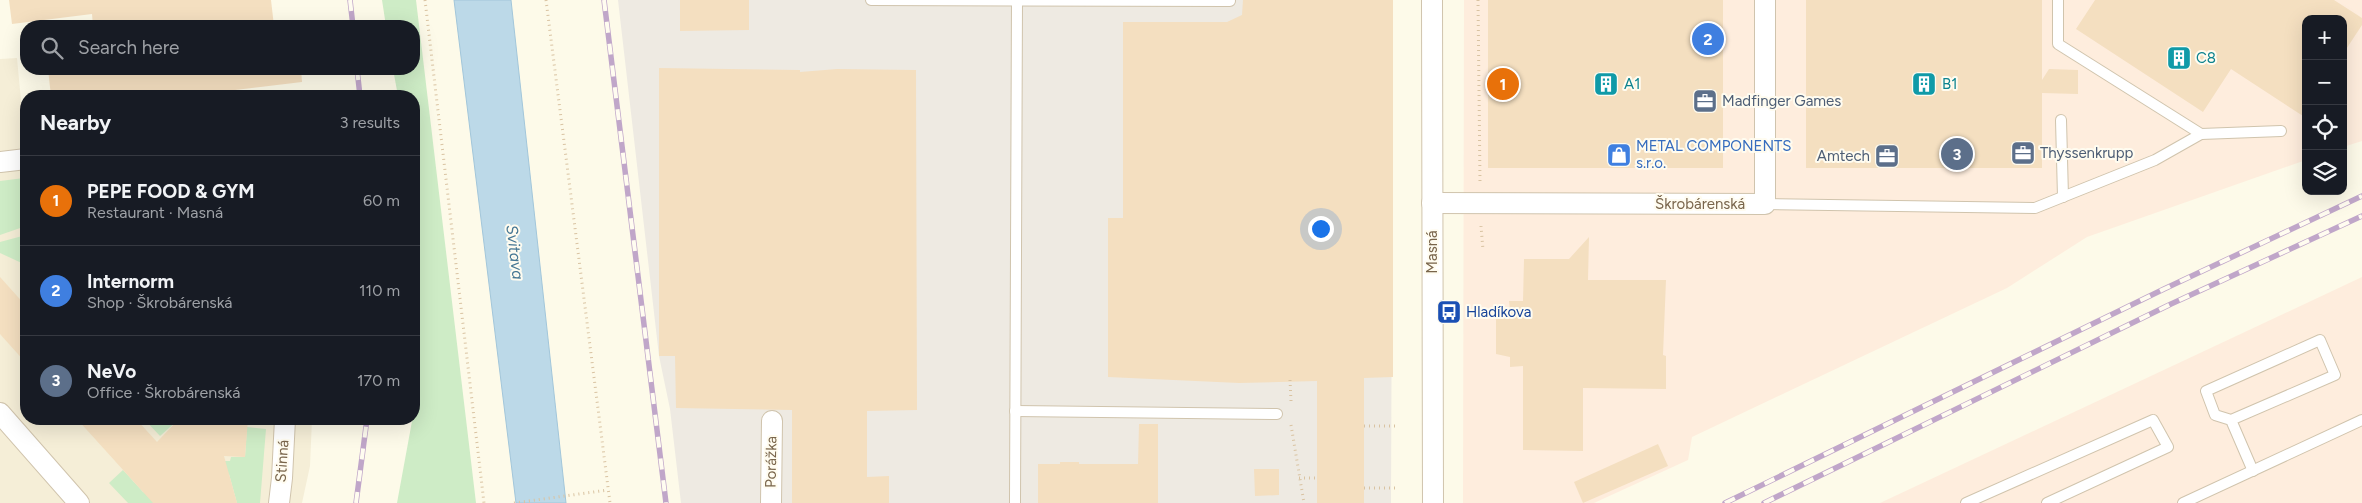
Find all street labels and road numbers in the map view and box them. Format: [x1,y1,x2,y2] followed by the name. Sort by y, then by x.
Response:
[1655,195,1745,213] street label: Škrobárenská
[1423,230,1441,274] street label: Masná
[762,436,780,488] street label: Porážka
[272,439,292,483] street label: Stinná

